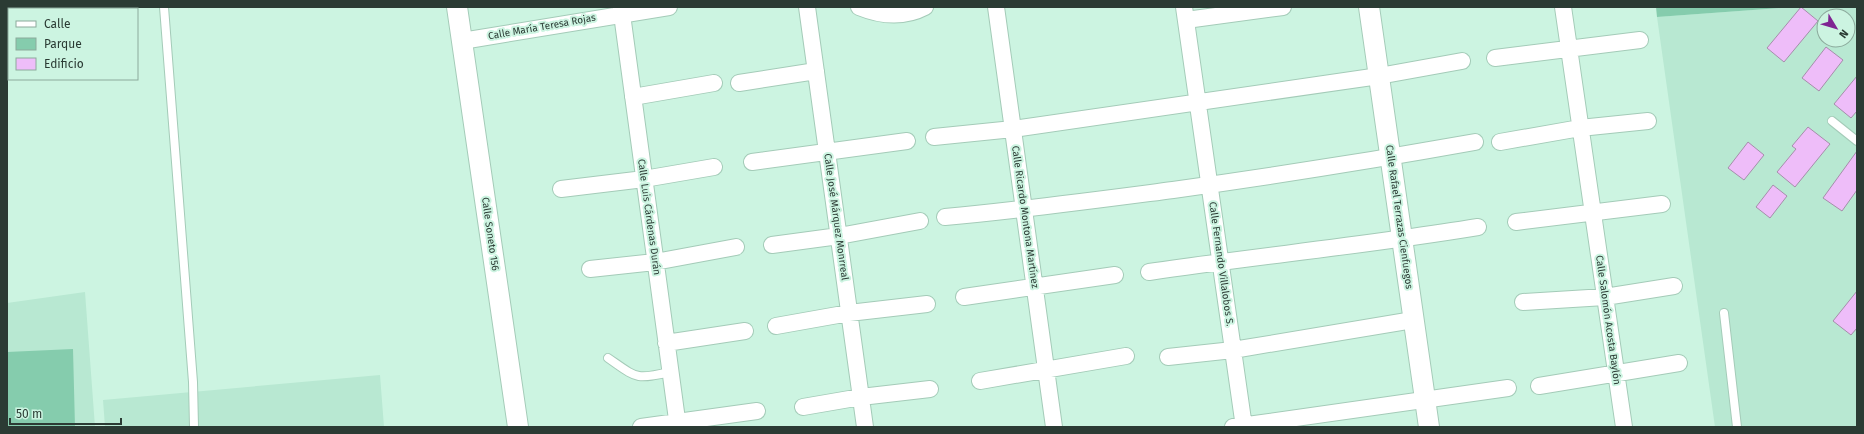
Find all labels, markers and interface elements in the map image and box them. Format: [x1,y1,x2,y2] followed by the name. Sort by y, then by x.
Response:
[8,8,138,80] legend
[1816,8,1856,48] north arrow
[487,11,597,42] street label: Calle María Teresa Rojas
[44,17,71,31] text: Calle
[1836,27,1851,41] text: N
[44,37,82,51] text: Parque
[44,57,84,71] text: Edificio
[1383,144,1415,290] street label: Calle Rafael Terrazas Cienfuegos
[1009,145,1042,290] street label: Calle Ricardo Montona Martínez
[821,153,851,281] street label: Calle José Márquez Monrreal
[635,158,663,276] street label: Calle Luis Cárdenas Durán
[479,197,501,271] street label: Calle Soneto 156
[1206,201,1236,327] street label: Calle Fernando Villalobos S.
[1593,255,1623,385] street label: Calle Salomón Acosta Baylón
[10,400,121,426] scale bar
[16,407,42,421] text: 50 m

